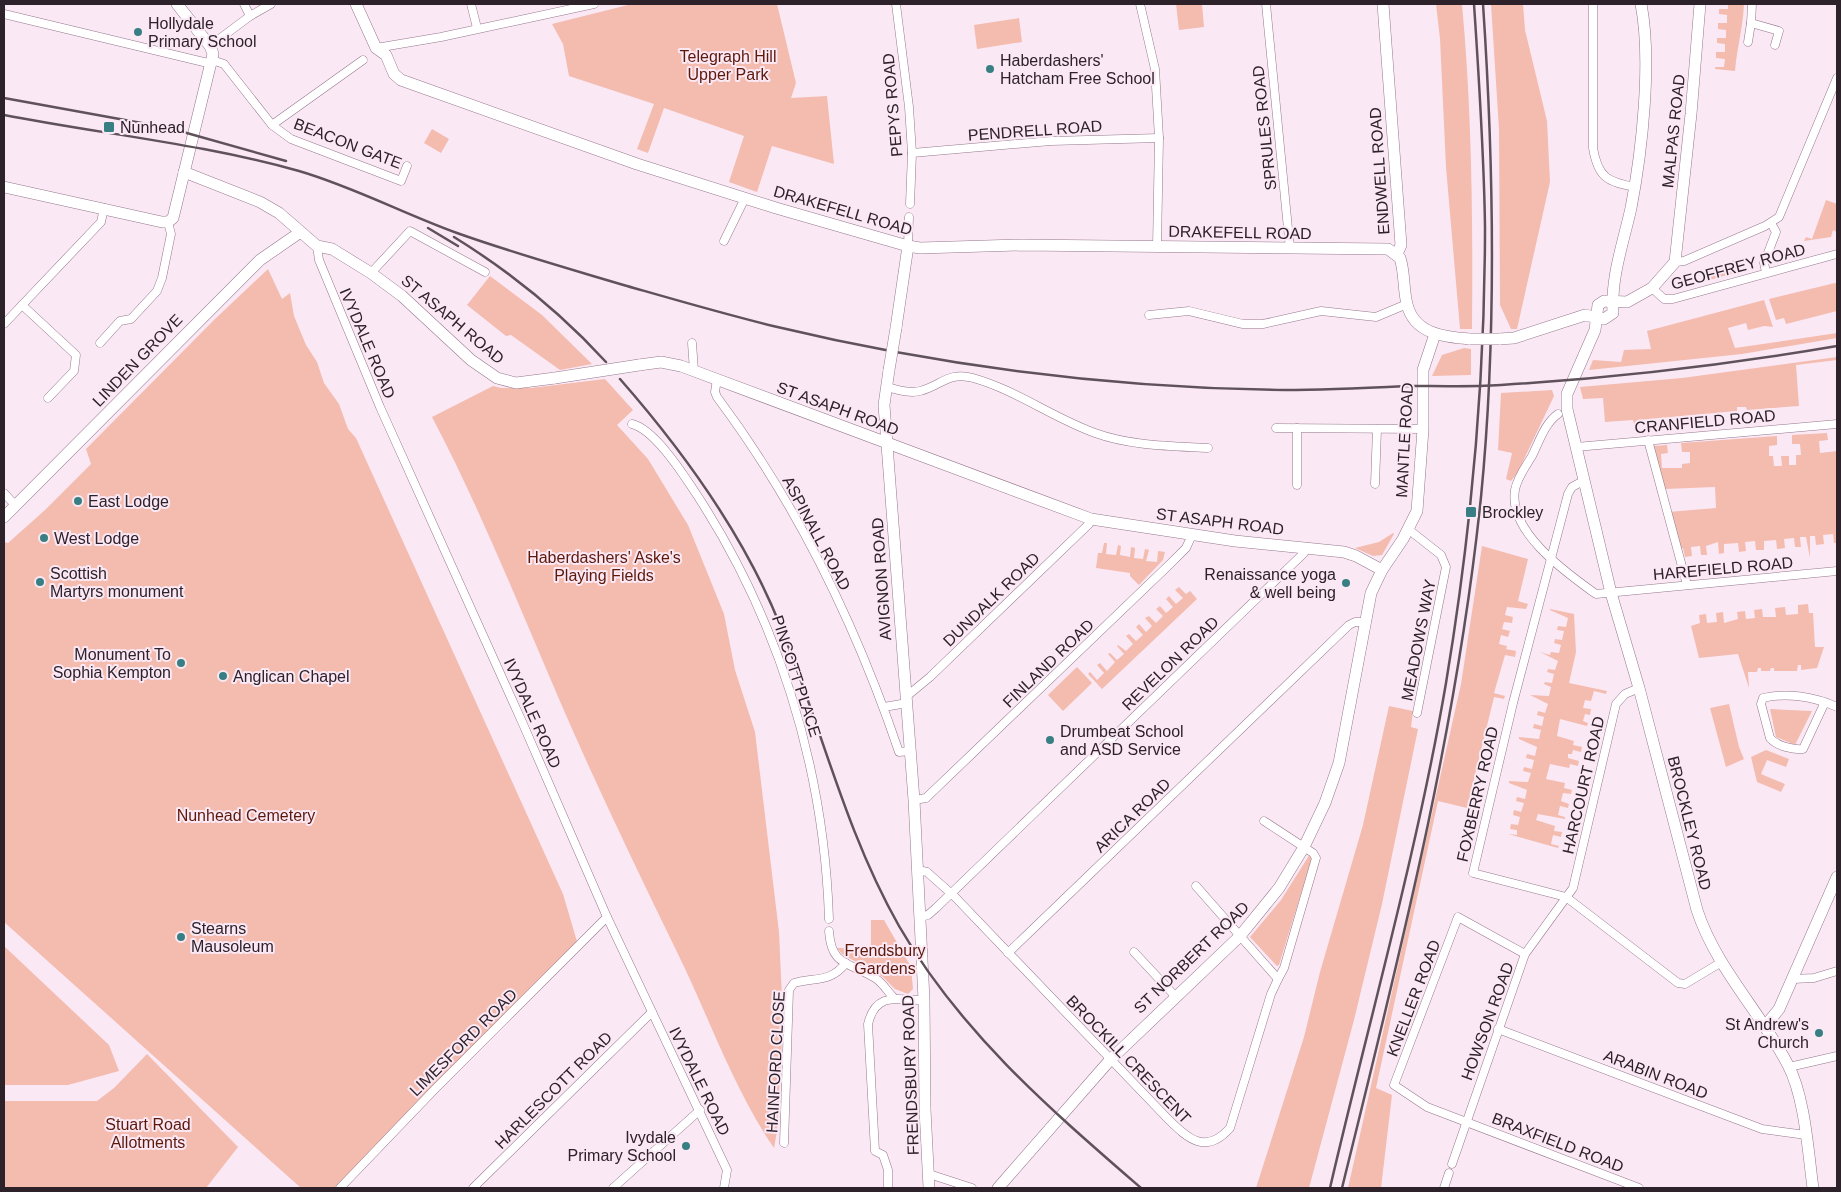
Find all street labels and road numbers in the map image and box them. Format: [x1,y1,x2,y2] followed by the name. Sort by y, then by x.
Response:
[879,52,905,158] street label: PEPYS ROAD
[1249,65,1280,191] street label: SPRULES ROAD
[1659,73,1688,189] street label: MALPAS ROAD
[1367,107,1392,235] street label: ENDWELL ROAD
[291,115,404,172] street label: BEACON GATE
[967,117,1103,144] street label: PENDRELL ROAD
[772,183,914,238] street label: DRAKEFELL ROAD
[1168,223,1312,242] street label: DRAKEFELL ROAD
[1669,240,1807,293] street label: GEOFFREY ROAD
[398,272,507,367] street label: ST ASAPH ROAD
[337,285,398,401] street label: IVYDALE ROAD
[89,311,185,410] street label: LINDEN GROVE
[774,378,901,438] street label: ST ASAPH ROAD
[1393,382,1416,498] street label: MANTLE ROAD
[1634,407,1776,436] street label: CRANFIELD ROAD
[779,473,854,593] street label: ASPINALL ROAD
[1155,505,1285,538] street label: ST ASAPH ROAD
[869,517,894,641] street label: AVIGNON ROAD
[940,549,1043,650] street label: DUNDALK ROAD
[1652,554,1794,583] street label: HAREFIELD ROAD
[1398,578,1439,702] street label: MEADOWS WAY
[769,613,824,739] street label: PINCOTT PLACE
[1119,613,1222,714] street label: REVELON ROAD
[1000,616,1097,711] street label: FINLAND ROAD
[501,656,564,771] street label: IVYDALE ROAD
[1559,715,1608,856] street label: HARCOURT ROAD
[1454,725,1501,863] street label: FOXBERRY ROAD
[1665,754,1714,892] street label: BROCKLEY ROAD
[1091,775,1174,856] street label: ARICA ROAD
[1130,898,1252,1017] street label: ST NORBERT ROAD
[1383,937,1444,1059] street label: KNELLER ROAD
[1458,960,1517,1083] street label: HOWSON ROAD
[406,985,520,1099] street label: LIMESFORD ROAD
[763,991,788,1133] street label: HAINFORD CLOSE
[1063,992,1194,1127] street label: BROCKILL CRESCENT
[899,995,922,1155] street label: FRENDSBURY ROAD
[666,1024,733,1138] street label: IVYDALE ROAD
[491,1028,615,1152] street label: HARLESCOTT ROAD
[1601,1047,1710,1102] street label: ARABIN ROAD
[1490,1110,1626,1175] street label: BRAXFIELD ROAD

